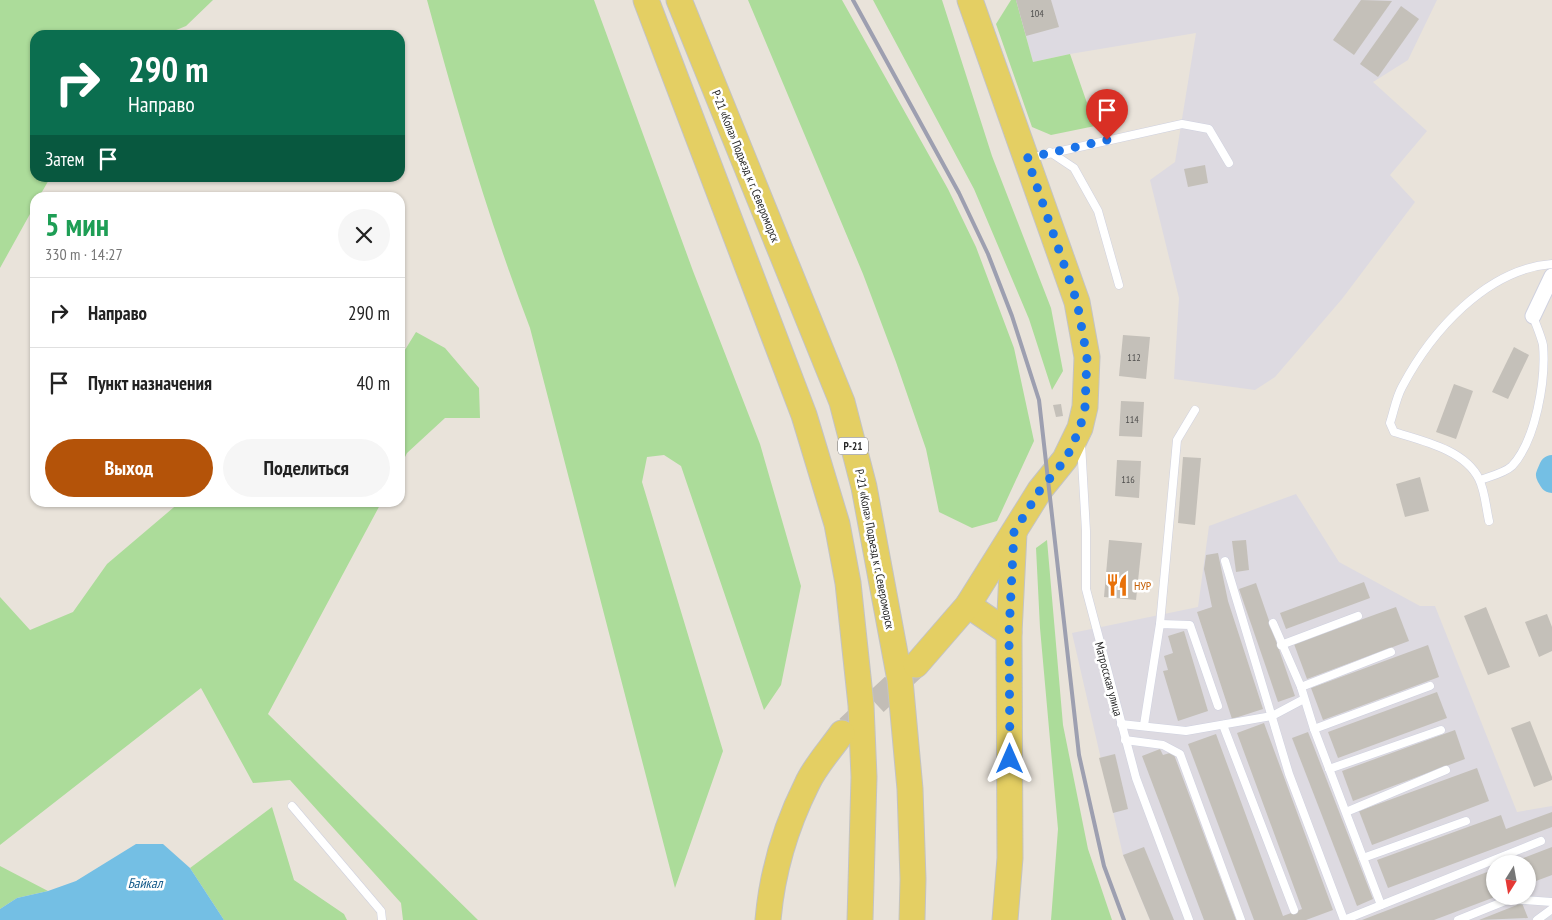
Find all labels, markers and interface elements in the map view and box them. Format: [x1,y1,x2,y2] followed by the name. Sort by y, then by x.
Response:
[1030,7,1044,20] house number: 104
[128,46,209,92] text: 290 m
[45,50,110,115] icon: right
[709,88,784,245] street label: Р-21 «Кола» Подъезд к г. Североморск
[1086,89,1128,140] pin
[128,90,195,118] text: Направо
[1093,96,1121,124] icon: arrive
[94,145,122,173] icon: arrive
[45,147,84,171] text: Затем
[45,205,109,244] text: 5 мин
[338,209,390,261] button: close
[45,244,123,264] text: 330 m · 14:27
[45,299,73,327] icon: right
[88,301,147,325] text: Направо
[348,301,390,325] text: 290 m
[1127,351,1141,364] house number: 112
[45,369,73,397] icon: arrive
[88,371,212,395] text: Пункт назначения
[357,371,390,395] text: 40 m
[1125,413,1139,426] house number: 114
[838,438,868,454] road number: Р-21
[45,439,213,497] button: Выход
[223,439,390,497] button: Поделиться
[852,468,898,631] street label: Р-21 «Кола» Подъезд к г. Североморск
[1121,473,1135,486] house number: 116
[1104,572,1130,598] restaurant icon: НУР
[1134,578,1152,593] place label: НУР
[1092,640,1126,718] street label: Матросская улица
[983,732,1035,784] position arrow
[1486,855,1536,905] north arrow
[1486,855,1536,905] map controls
[128,874,164,892] water label: Байкал

